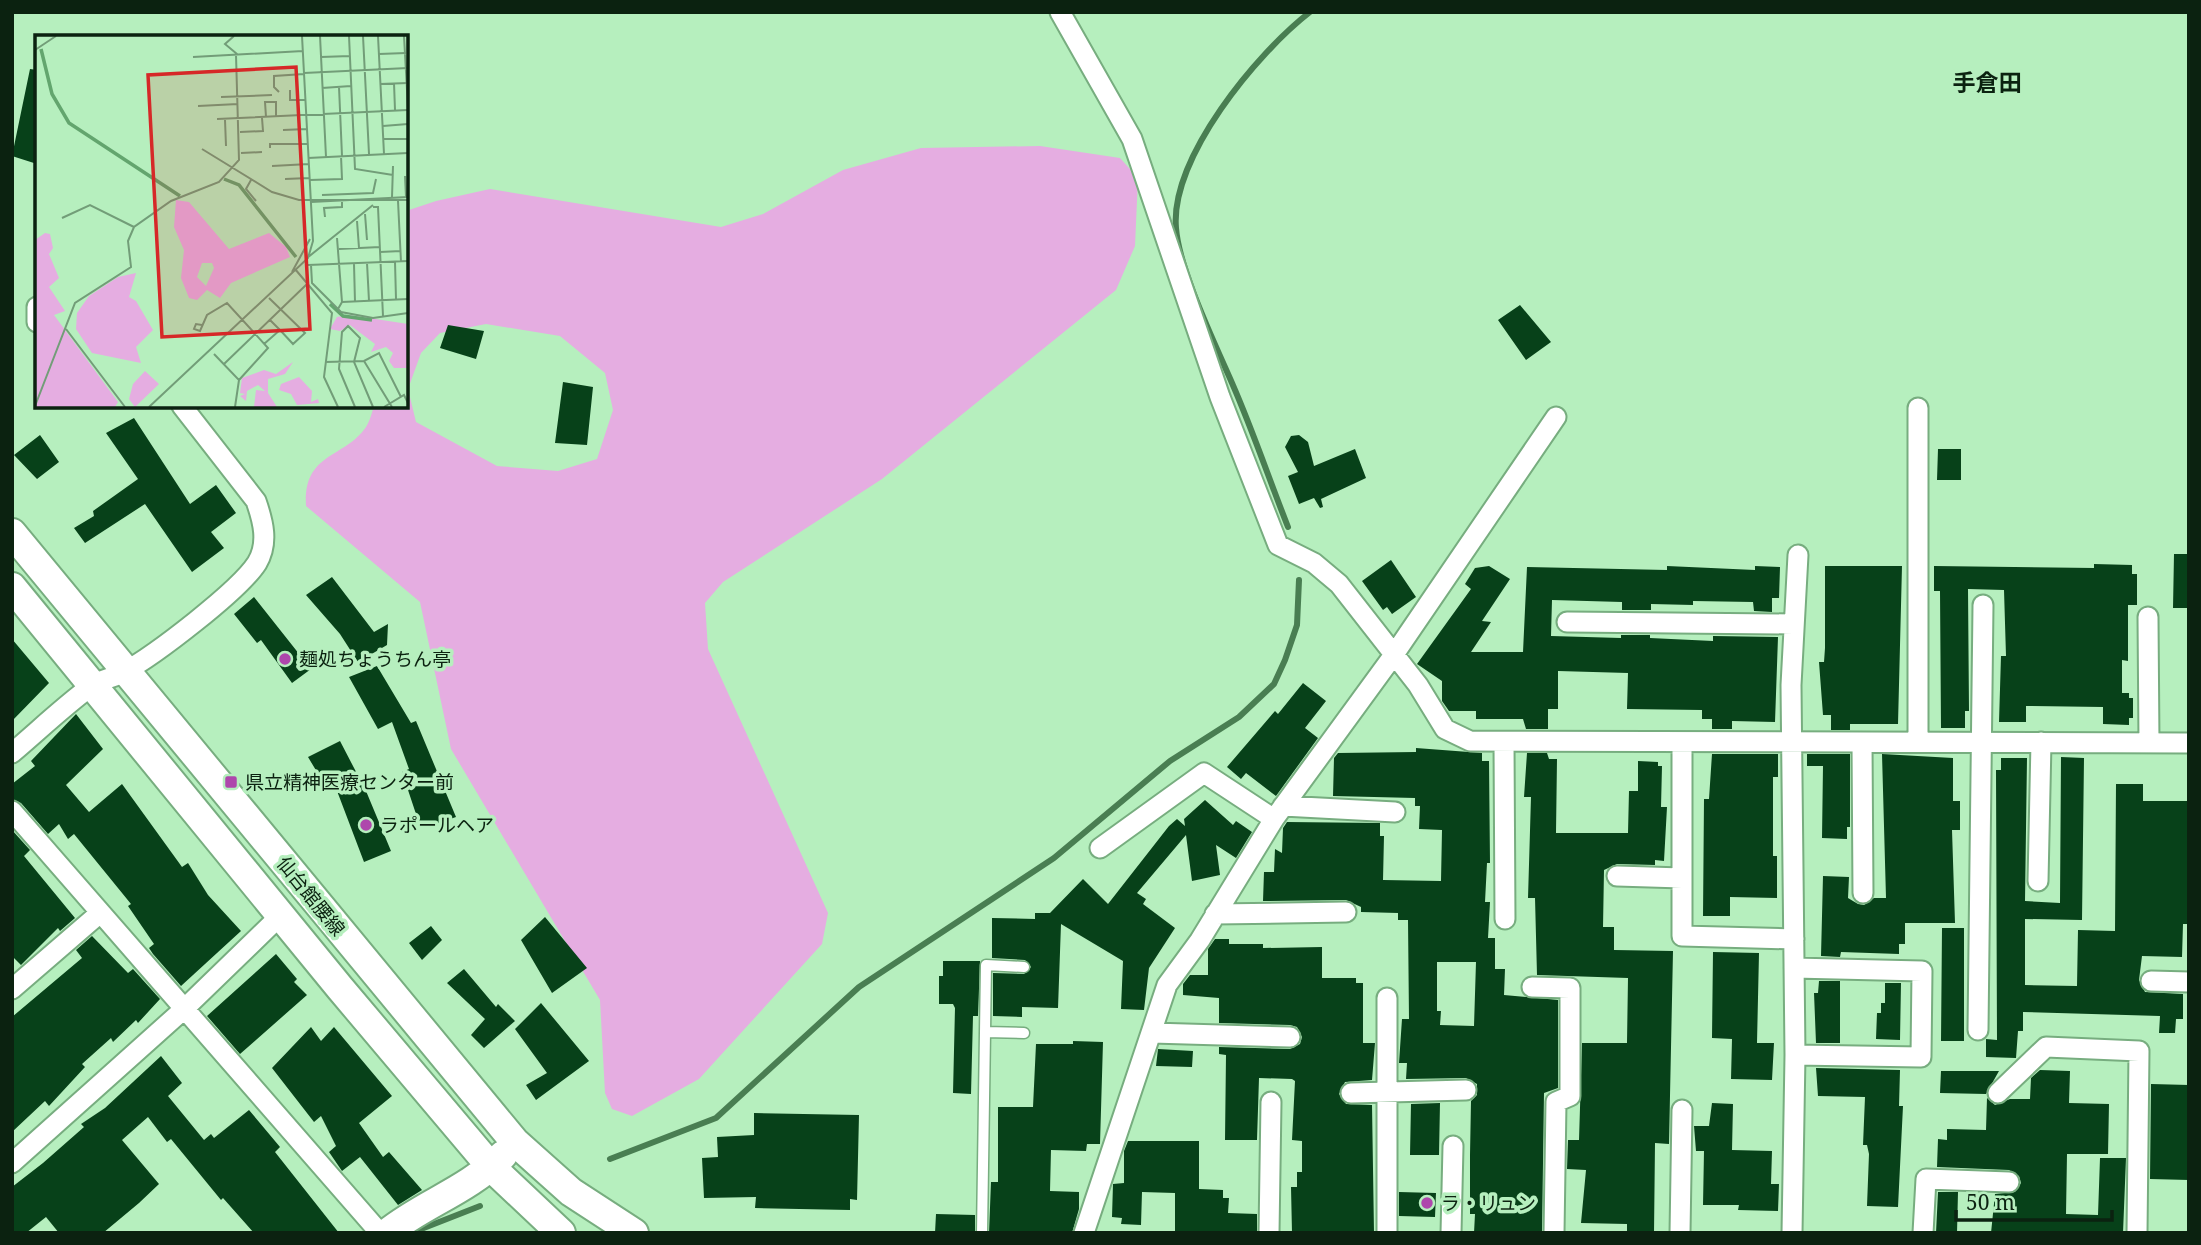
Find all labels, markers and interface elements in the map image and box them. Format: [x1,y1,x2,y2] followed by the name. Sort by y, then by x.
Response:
[35,35,408,408] inset map
[1953,66,2022,98] district label: 手倉田
[299,646,451,672] place label: 麺処ちょうちん亭
[277,651,293,667] marker: 麺処ちょうちん亭
[245,769,454,795] place label: 県立精神医療センター前
[223,774,239,790] marker: 県立精神医療センター前
[380,812,494,838] place label: ラポールヘア
[358,817,374,833] marker: ラポールヘア
[271,851,351,941] street label: 仙台館腰線
[1956,1178,2112,1222] scale bar
[1966,1188,2015,1216] text: 50 m
[1441,1190,1536,1216] place label: ラ・リュン
[1419,1195,1435,1211] marker: ラ・リュン

